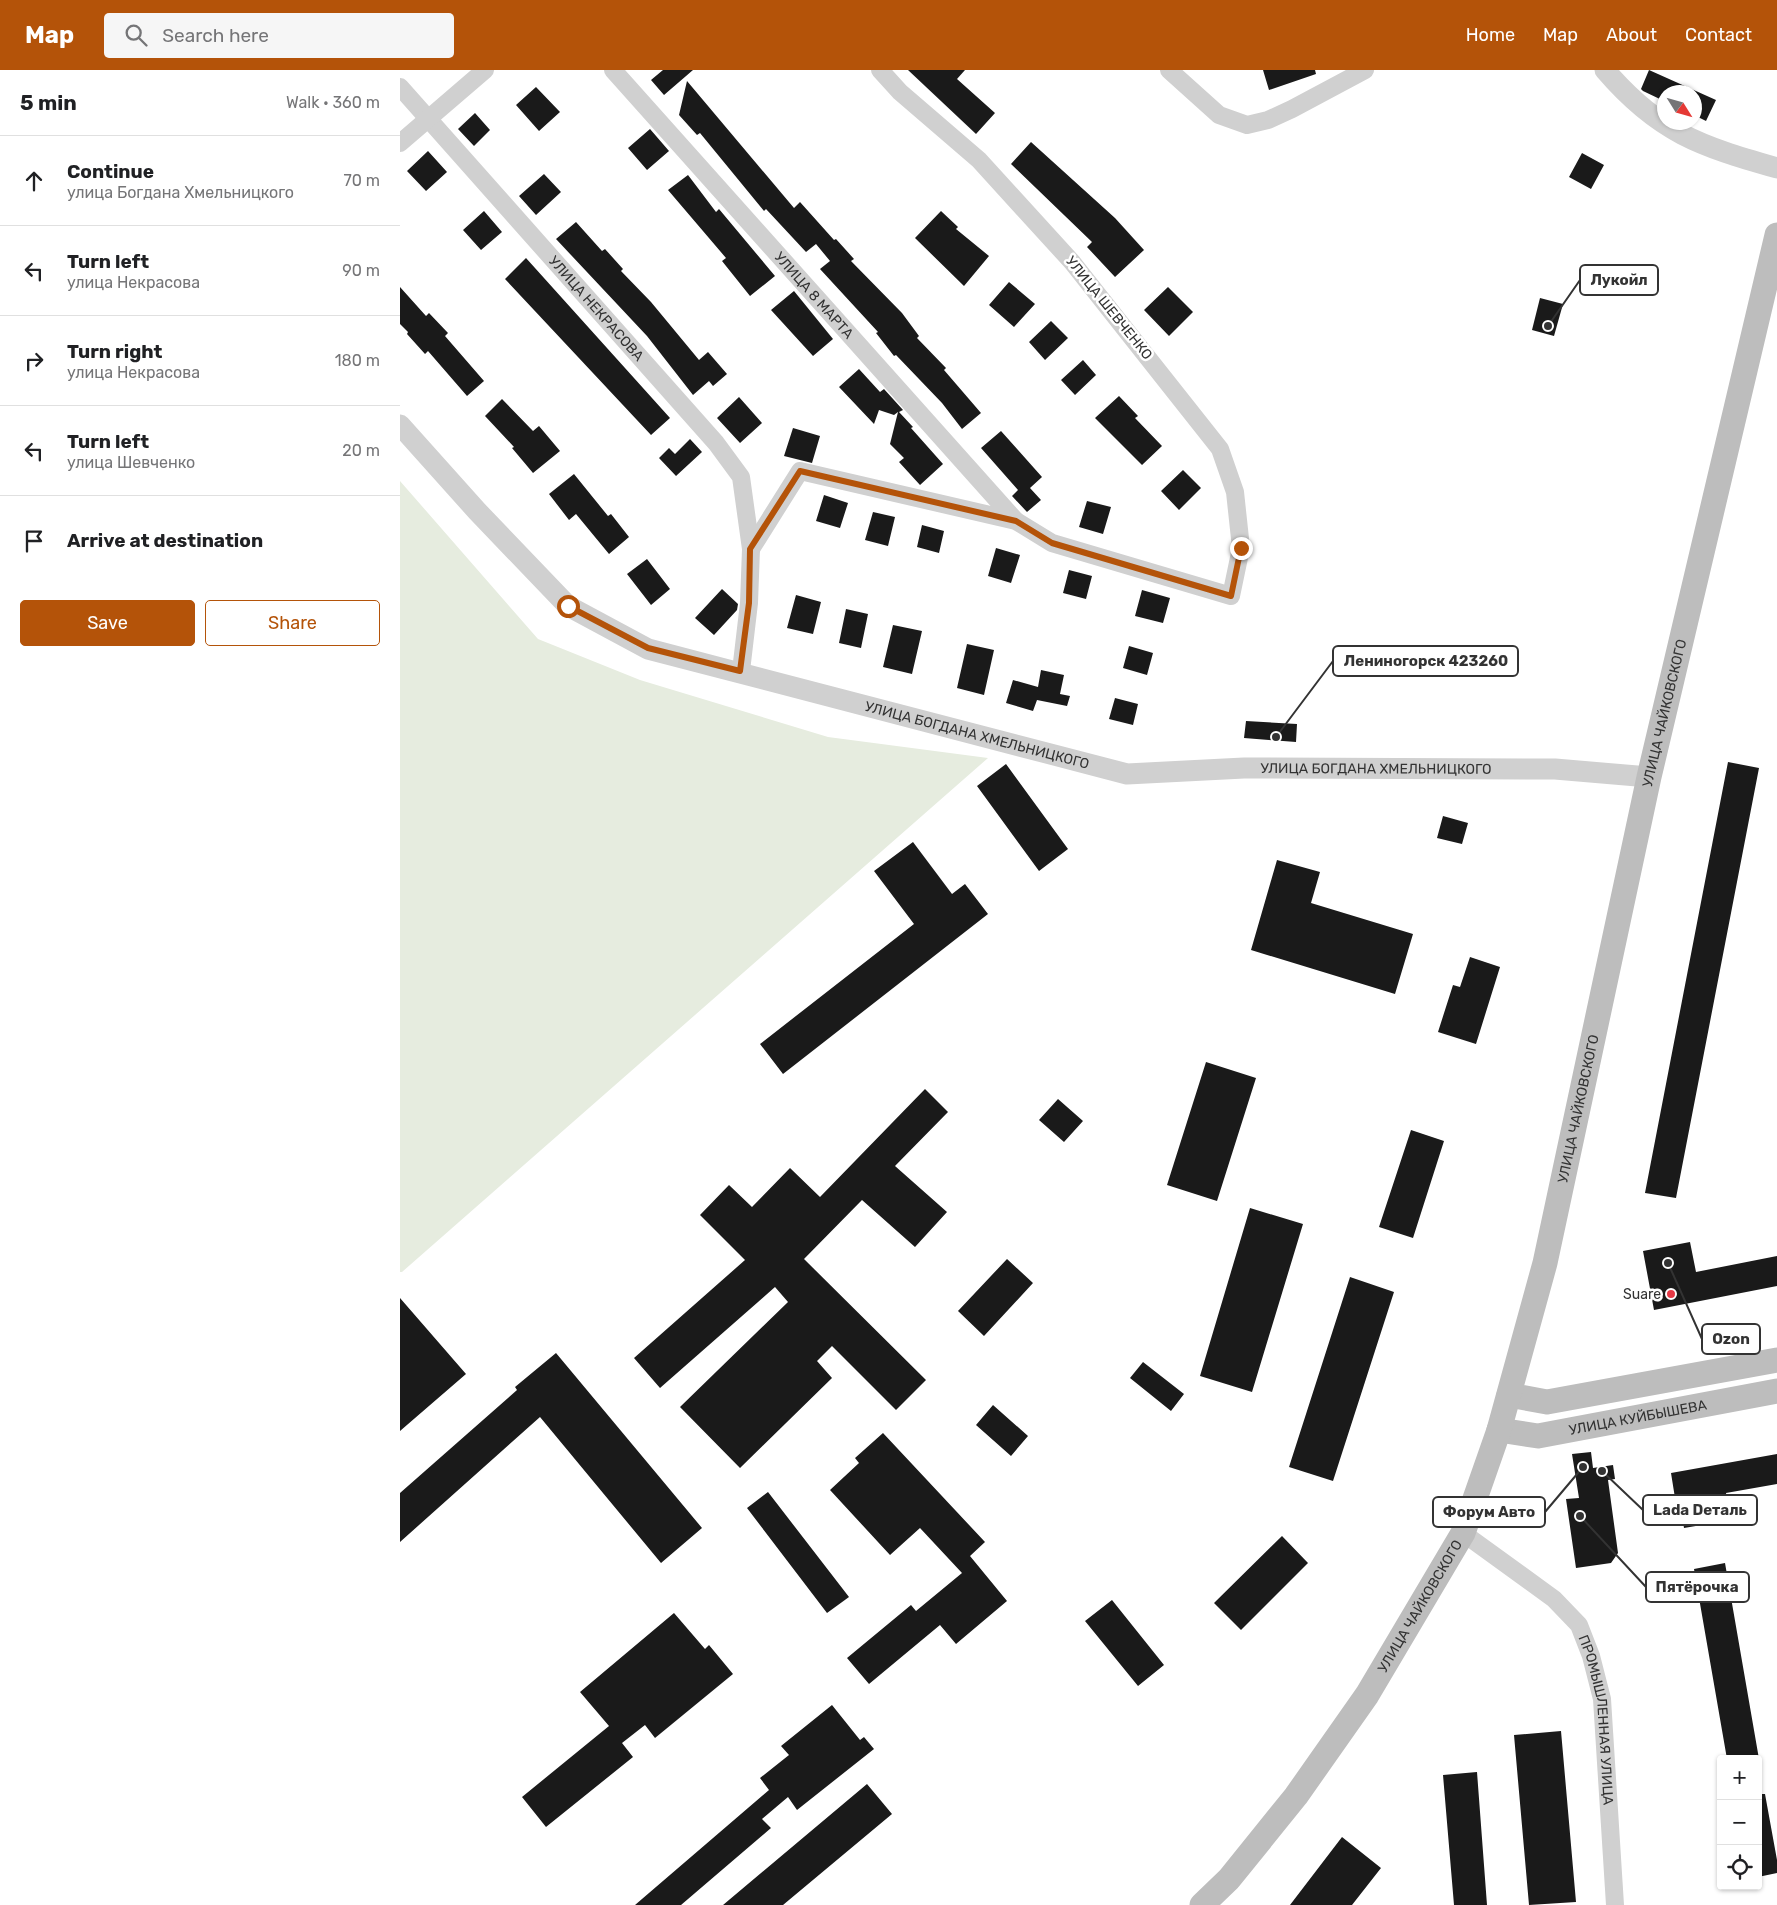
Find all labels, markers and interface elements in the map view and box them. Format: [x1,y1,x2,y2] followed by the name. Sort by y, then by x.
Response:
[104,13,454,58] search box
[25,21,74,49] text: Map
[122,21,150,49] icon: search
[162,24,269,47] text: Search here
[1466,24,1515,46] text: Home
[1543,24,1578,46] text: Map
[1606,24,1657,46] text: About
[1685,24,1752,46] text: Contact
[1657,85,1702,130] north arrow
[20,90,77,115] text: 5 min
[286,93,380,112] text: Walk · 360 m
[67,160,154,183] text: Continue
[20,167,48,195] icon: ahead
[343,171,380,190] text: 70 m
[67,183,294,202] text: улица Богдана Хмельницкого
[771,248,858,343] street label: УЛИЦА 8 МАРТА
[67,250,149,273] text: Turn left
[545,252,648,365] street label: УЛИЦА НЕКРАСОВА
[1062,253,1156,363] street label: УЛИЦА ШЕВЧЕНКО
[20,257,48,285] icon: left
[342,261,380,280] text: 90 m
[1580,265,1658,295] callout: Лукойл
[1590,271,1648,289] text: Лукойл
[67,273,200,292] text: улица Некрасова
[67,340,162,363] text: Turn right
[20,347,48,375] icon: right
[335,351,380,370] text: 180 m
[67,363,200,382] text: улица Некрасова
[67,430,149,453] text: Turn left
[20,437,48,465] icon: left
[342,441,380,460] text: 20 m
[67,453,195,472] text: улица Шевченко
[20,527,48,555] icon: arrive
[67,529,263,552] text: Arrive at destination
[1230,537,1253,560] route end
[557,595,580,618] route start
[20,600,195,646] button: Save
[205,600,380,646] button: Share
[1639,637,1690,788] street label: УЛИЦА ЧАЙКОВСКОГО
[1333,646,1518,676] callout: Лениногорск 423260
[1344,652,1508,670] text: Лениногорск 423260
[863,697,1091,772] street label: УЛИЦА БОГДАНА ХМЕЛЬНИЦКОГО
[1260,760,1492,777] street label: УЛИЦА БОГДАНА ХМЕЛЬНИЦКОГО
[1554,1033,1602,1185] street label: УЛИЦА ЧАЙКОВСКОГО
[1623,1286,1661,1303] place label: Suare
[1665,1288,1677,1300] marker: Suare
[1702,1324,1760,1354] callout: Ozon
[1712,1330,1750,1348] text: Ozon
[1567,1396,1709,1439] street label: УЛИЦА КУЙБЫШЕВА
[1643,1495,1757,1525] callout: Lada Dеталь
[1433,1497,1545,1527] callout: Форум Авто
[1653,1501,1748,1519] text: Lada Dеталь
[1443,1503,1535,1521] text: Форум Авто
[1374,1537,1466,1675] street label: УЛИЦА ЧАЙКОВСКОГО
[1646,1572,1749,1602] callout: Пятёрочка
[1655,1578,1739,1596] text: Пятёрочка
[1575,1632,1617,1806] street label: ПРОМЫШЛЕННАЯ УЛИЦА
[1717,1755,1762,1890] map controls
[1717,1755,1762,1800] button: +
[1717,1800,1762,1845] button: −
[1717,1845,1762,1890] button: locate

